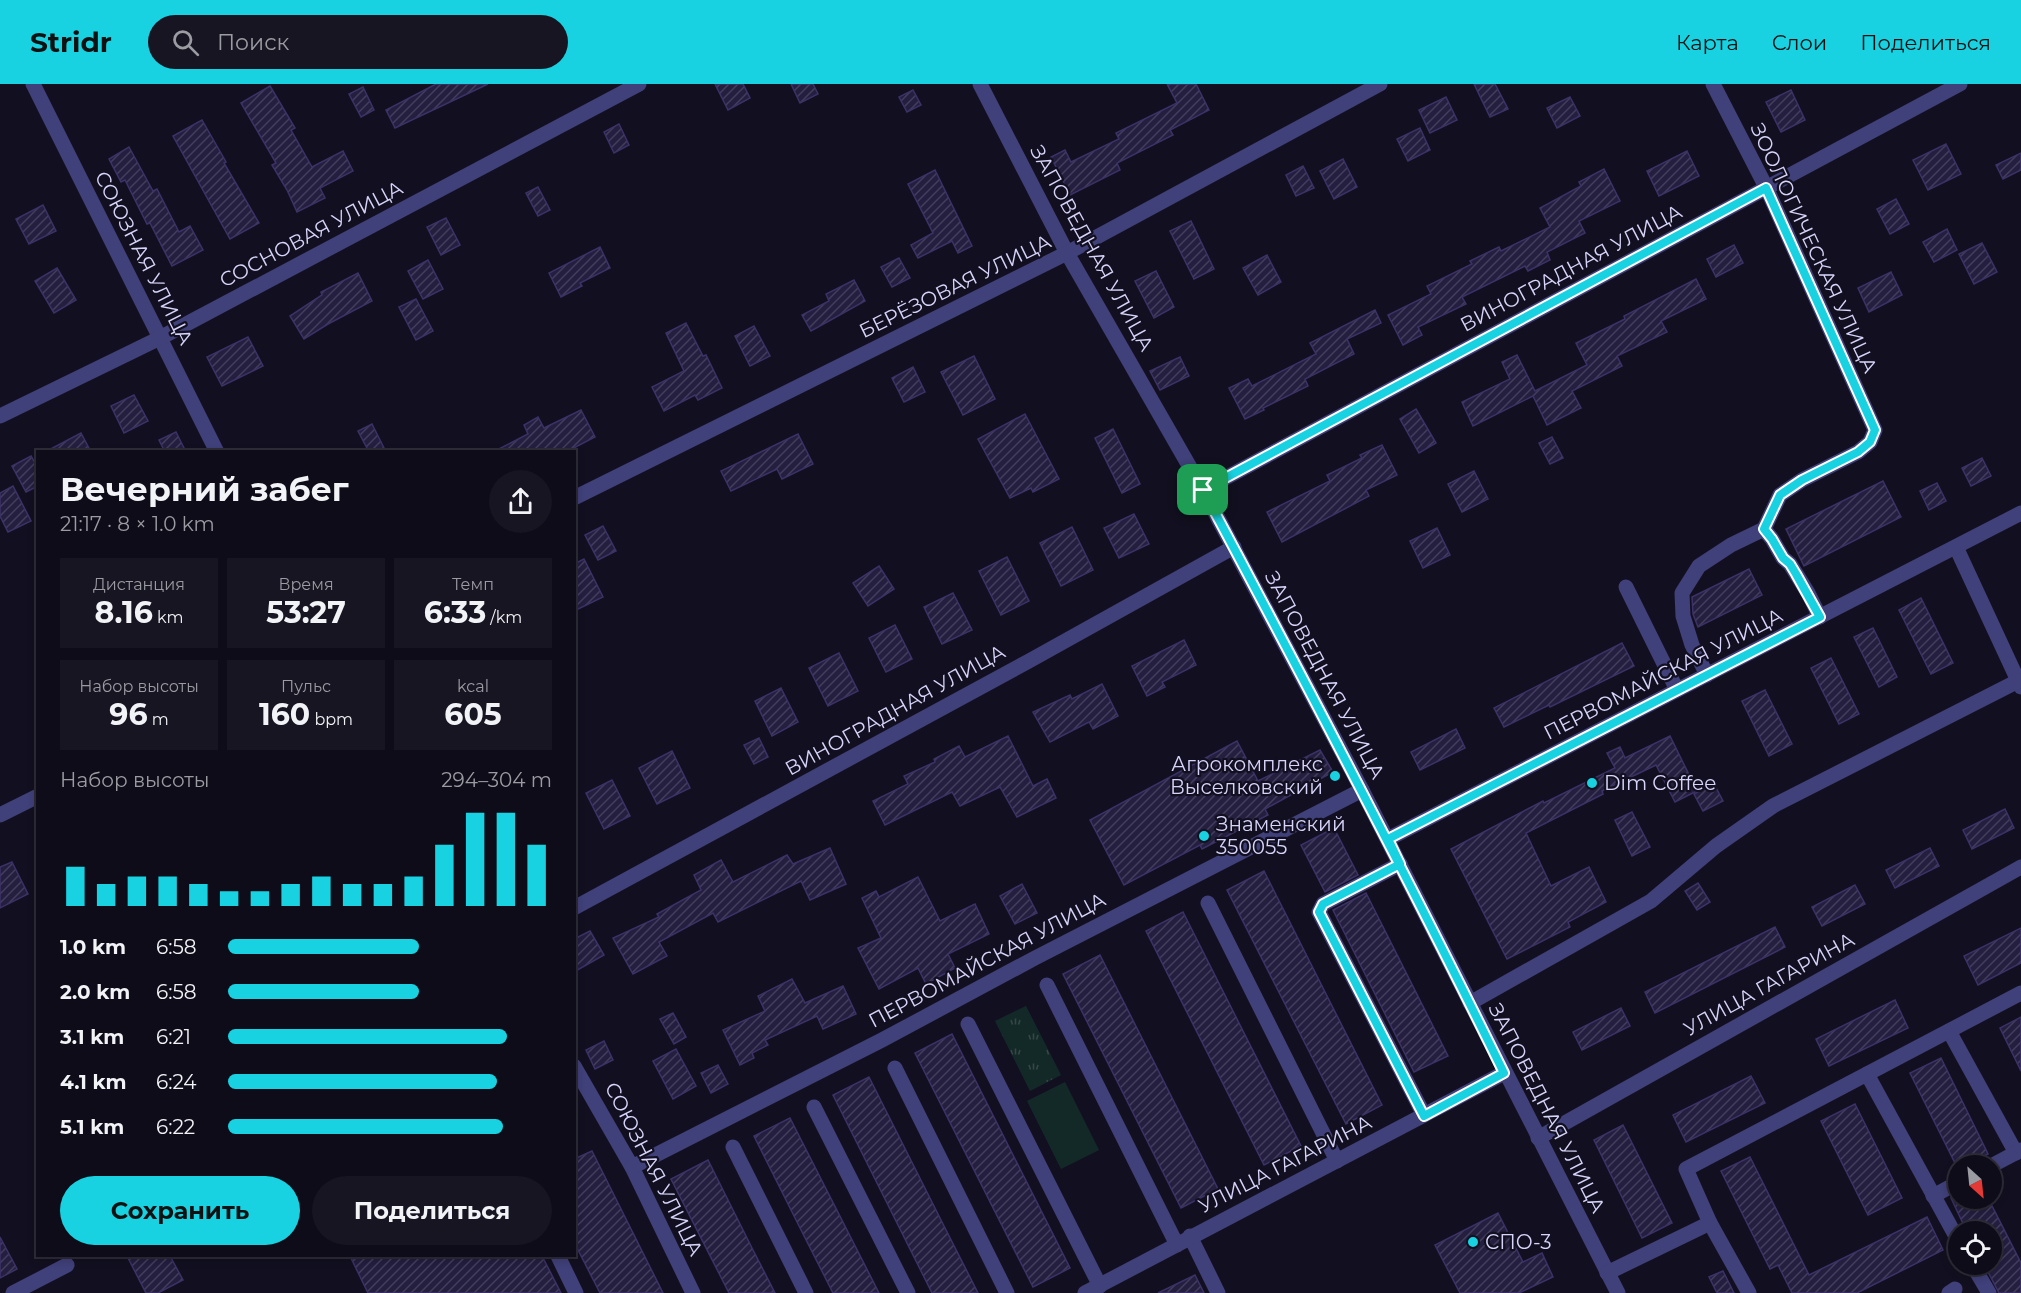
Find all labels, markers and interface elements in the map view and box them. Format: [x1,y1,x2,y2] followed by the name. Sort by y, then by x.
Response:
[148,15,568,69] search box
[30,25,112,59] text: Stridr
[169,26,202,59] icon: search
[217,29,289,56] text: Поиск
[1676,30,1739,55] text: Карта
[1772,30,1827,55] text: Слои
[1860,30,1991,55] text: Поделиться
[1745,119,1883,377] street label: ЗООЛОГИЧЕСКАЯ УЛИЦА
[1025,141,1159,355] street label: ЗАПОВЕДНАЯ УЛИЦА
[90,167,198,349] street label: СОЮЗНАЯ УЛИЦА
[215,175,407,293] street label: СОСНОВАЯ УЛИЦА
[1456,199,1686,337] street label: ВИНОГРАДНАЯ УЛИЦА
[855,229,1055,343] street label: БЕРЁЗОВАЯ УЛИЦА
[1177,464,1228,515] pin
[60,469,349,509] text: Вечерний забег
[489,470,552,533] button: share
[1186,473,1219,506] icon: arrive
[60,512,215,536] text: 21:17 · 8 × 1.0 km
[1260,567,1390,783] street label: ЗАПОВЕДНАЯ УЛИЦА
[93,575,185,594] text: Дистанция
[278,575,334,594] text: Время
[452,575,494,594] text: Темп
[95,594,153,631] text: 8.16
[266,594,346,631] text: 53:27
[424,594,486,631] text: 6:33
[1540,603,1787,745] street label: ПЕРВОМАЙСКАЯ УЛИЦА
[153,608,183,627] text: km
[486,608,522,627] text: /km
[781,639,1009,781] street label: ВИНОГРАДНАЯ УЛИЦА
[79,677,199,696] text: Набор высоты
[281,677,331,696] text: Пульс
[457,677,489,696] text: kcal
[109,696,148,733] text: 96
[259,696,310,733] text: 160
[444,696,502,733] text: 605
[148,710,169,729] text: m
[310,710,353,729] text: bpm
[1170,752,1323,799] place label: Агрокомплекс Выселковский
[60,768,209,792] text: Набор высоты
[441,768,552,792] text: 294–304 m
[1328,769,1342,783] marker: Агрокомплекс Выселковский
[1604,771,1716,795] place label: Dim Coffee
[1585,776,1599,790] marker: Dim Coffee
[1216,812,1346,859] place label: Знаменский 350055
[1197,829,1211,843] marker: Знаменский 350055
[864,887,1110,1033] street label: ПЕРВОМАЙСКАЯ УЛИЦА
[1680,927,1858,1041] street label: УЛИЦА ГАГАРИНА
[60,935,126,959] text: 1.0 km
[156,935,197,959] text: 6:58
[60,980,130,1004] text: 2.0 km
[156,980,197,1004] text: 6:58
[1484,999,1610,1217] street label: ЗАПОВЕДНАЯ УЛИЦА
[60,1025,124,1049] text: 3.1 km
[156,1025,191,1049] text: 6:21
[60,1070,127,1094] text: 4.1 km
[156,1070,197,1094] text: 6:24
[600,1078,708,1260] street label: СОЮЗНАЯ УЛИЦА
[1194,1110,1376,1218] street label: УЛИЦА ГАГАРИНА
[60,1115,124,1139] text: 5.1 km
[156,1115,195,1139] text: 6:22
[1948,1155,2002,1209] north arrow
[1948,1155,2002,1275] map controls
[60,1176,300,1245] button: Сохранить
[312,1176,552,1245] button: Поделиться
[1948,1221,2002,1275] button: locate
[1485,1230,1552,1254] place label: СПО-3
[1466,1235,1480,1249] marker: СПО-3

